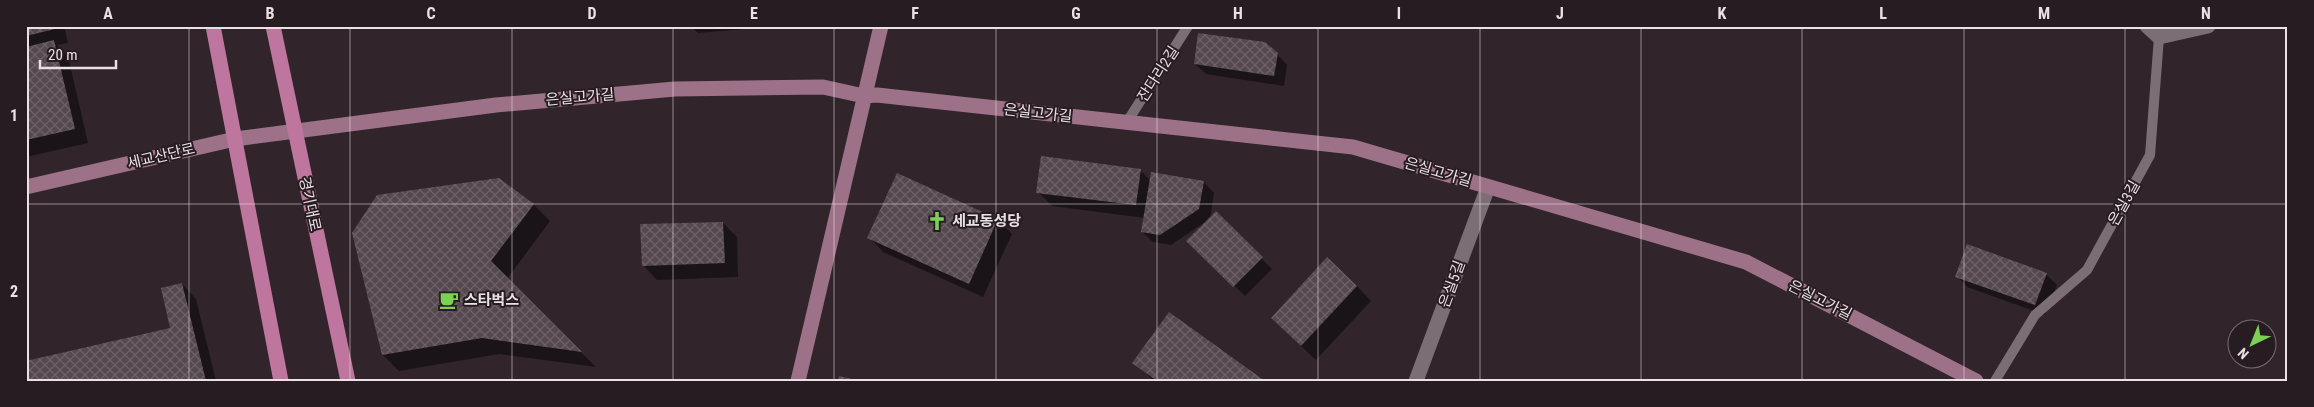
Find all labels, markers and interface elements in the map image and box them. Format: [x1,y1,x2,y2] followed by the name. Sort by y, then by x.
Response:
[103,4,113,23] text: A
[266,4,275,23] text: B
[426,4,436,23] text: C
[587,4,597,23] text: D
[750,4,758,23] text: E
[911,4,919,23] text: F
[1071,4,1081,23] text: G
[1233,4,1243,23] text: H
[1397,4,1401,23] text: I
[1556,4,1564,23] text: J
[1718,4,1727,23] text: K
[1879,4,1887,23] text: L
[2038,4,2050,23] text: M
[2201,4,2211,23] text: N
[40,38,116,70] scale bar
[1133,43,1183,105] street label: 잔다리2길
[48,46,78,64] text: 20 m
[545,85,615,109] street label: 은실고가길
[1003,100,1073,126] street label: 은실고가길
[10,106,18,125] text: 1
[125,139,197,173] street label: 세교산단로
[1402,154,1474,190] street label: 은실고가길
[295,175,325,233] street label: 경기대로
[2104,177,2144,229] street label: 은실3길
[926,210,948,232] church icon: 세교동성당
[952,212,1021,230] place label: 세교동성당
[1435,258,1469,310] street label: 은실5길
[1785,276,1855,324] street label: 은실고가길
[10,282,18,301] text: 2
[438,289,460,311] cafe icon: 스타벅스
[464,291,519,309] place label: 스타벅스
[2226,320,2276,370] north arrow
[2235,345,2252,362] text: N

